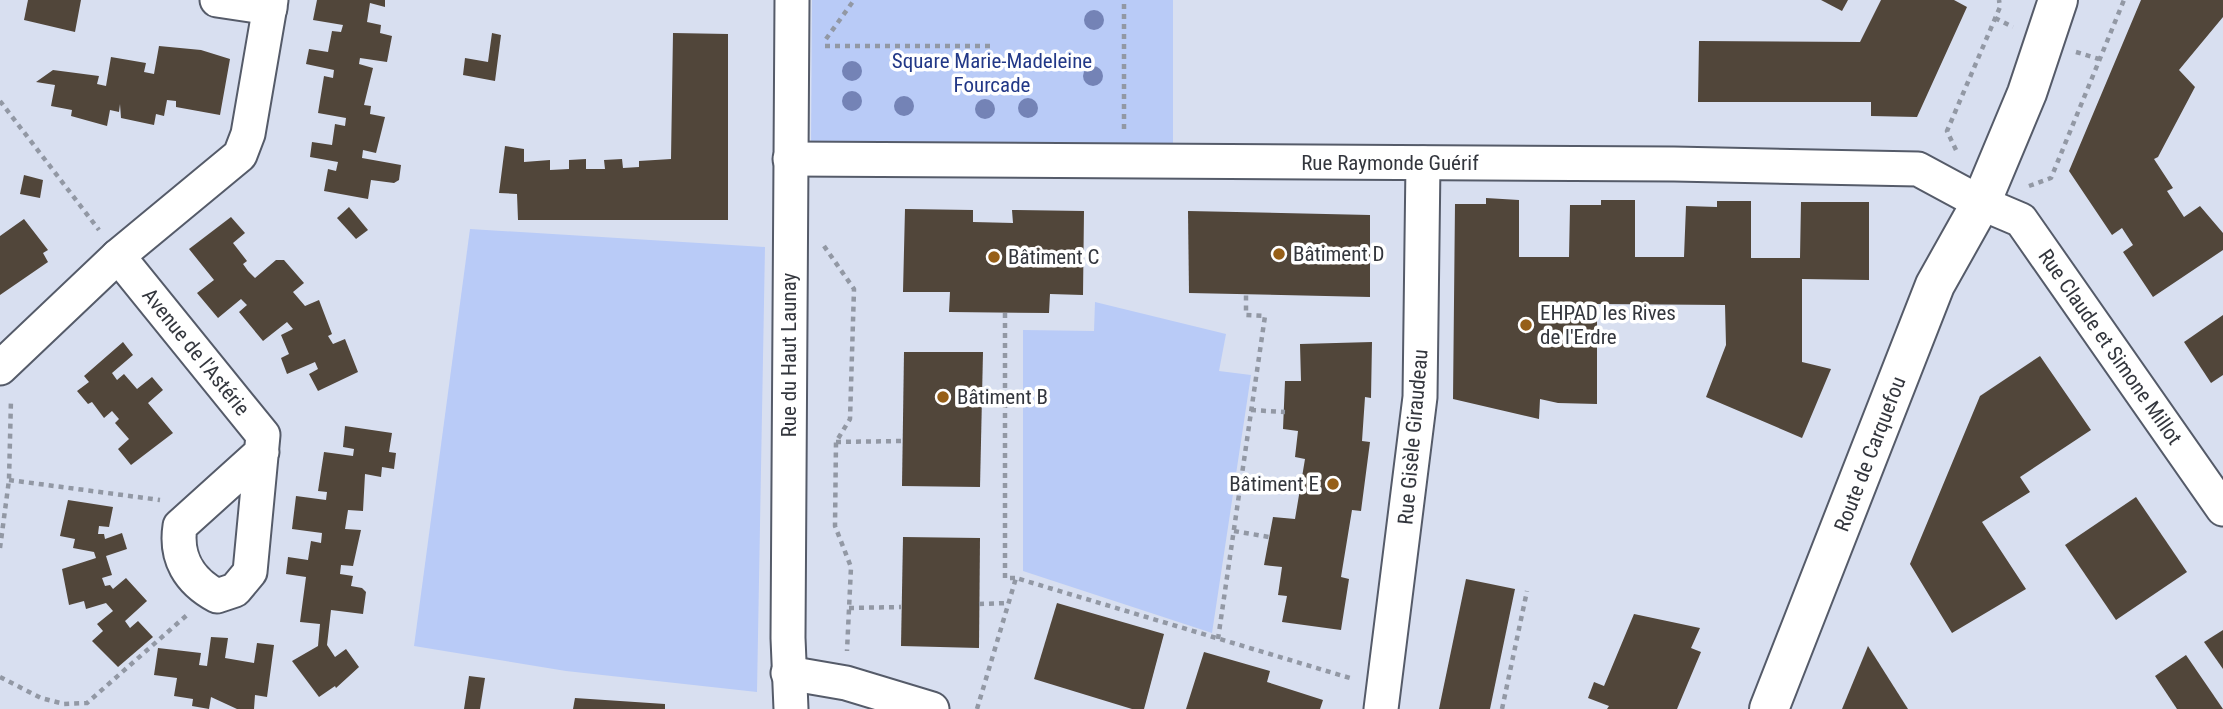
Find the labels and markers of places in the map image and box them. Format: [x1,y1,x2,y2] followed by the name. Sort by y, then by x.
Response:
[1293,242,1384,266] place label: Bâtiment D
[1008,245,1099,269] place label: Bâtiment C
[1271,246,1287,262] marker: Bâtiment D
[986,249,1002,265] marker: Bâtiment C
[1540,301,1676,349] place label: EHPAD les Rives de l'Erdre
[1518,317,1534,333] marker: EHPAD les Rives de l'Erdre
[957,385,1048,409] place label: Bâtiment B
[935,389,951,405] marker: Bâtiment B
[1229,472,1319,496] place label: Bâtiment E
[1325,476,1341,492] marker: Bâtiment E

